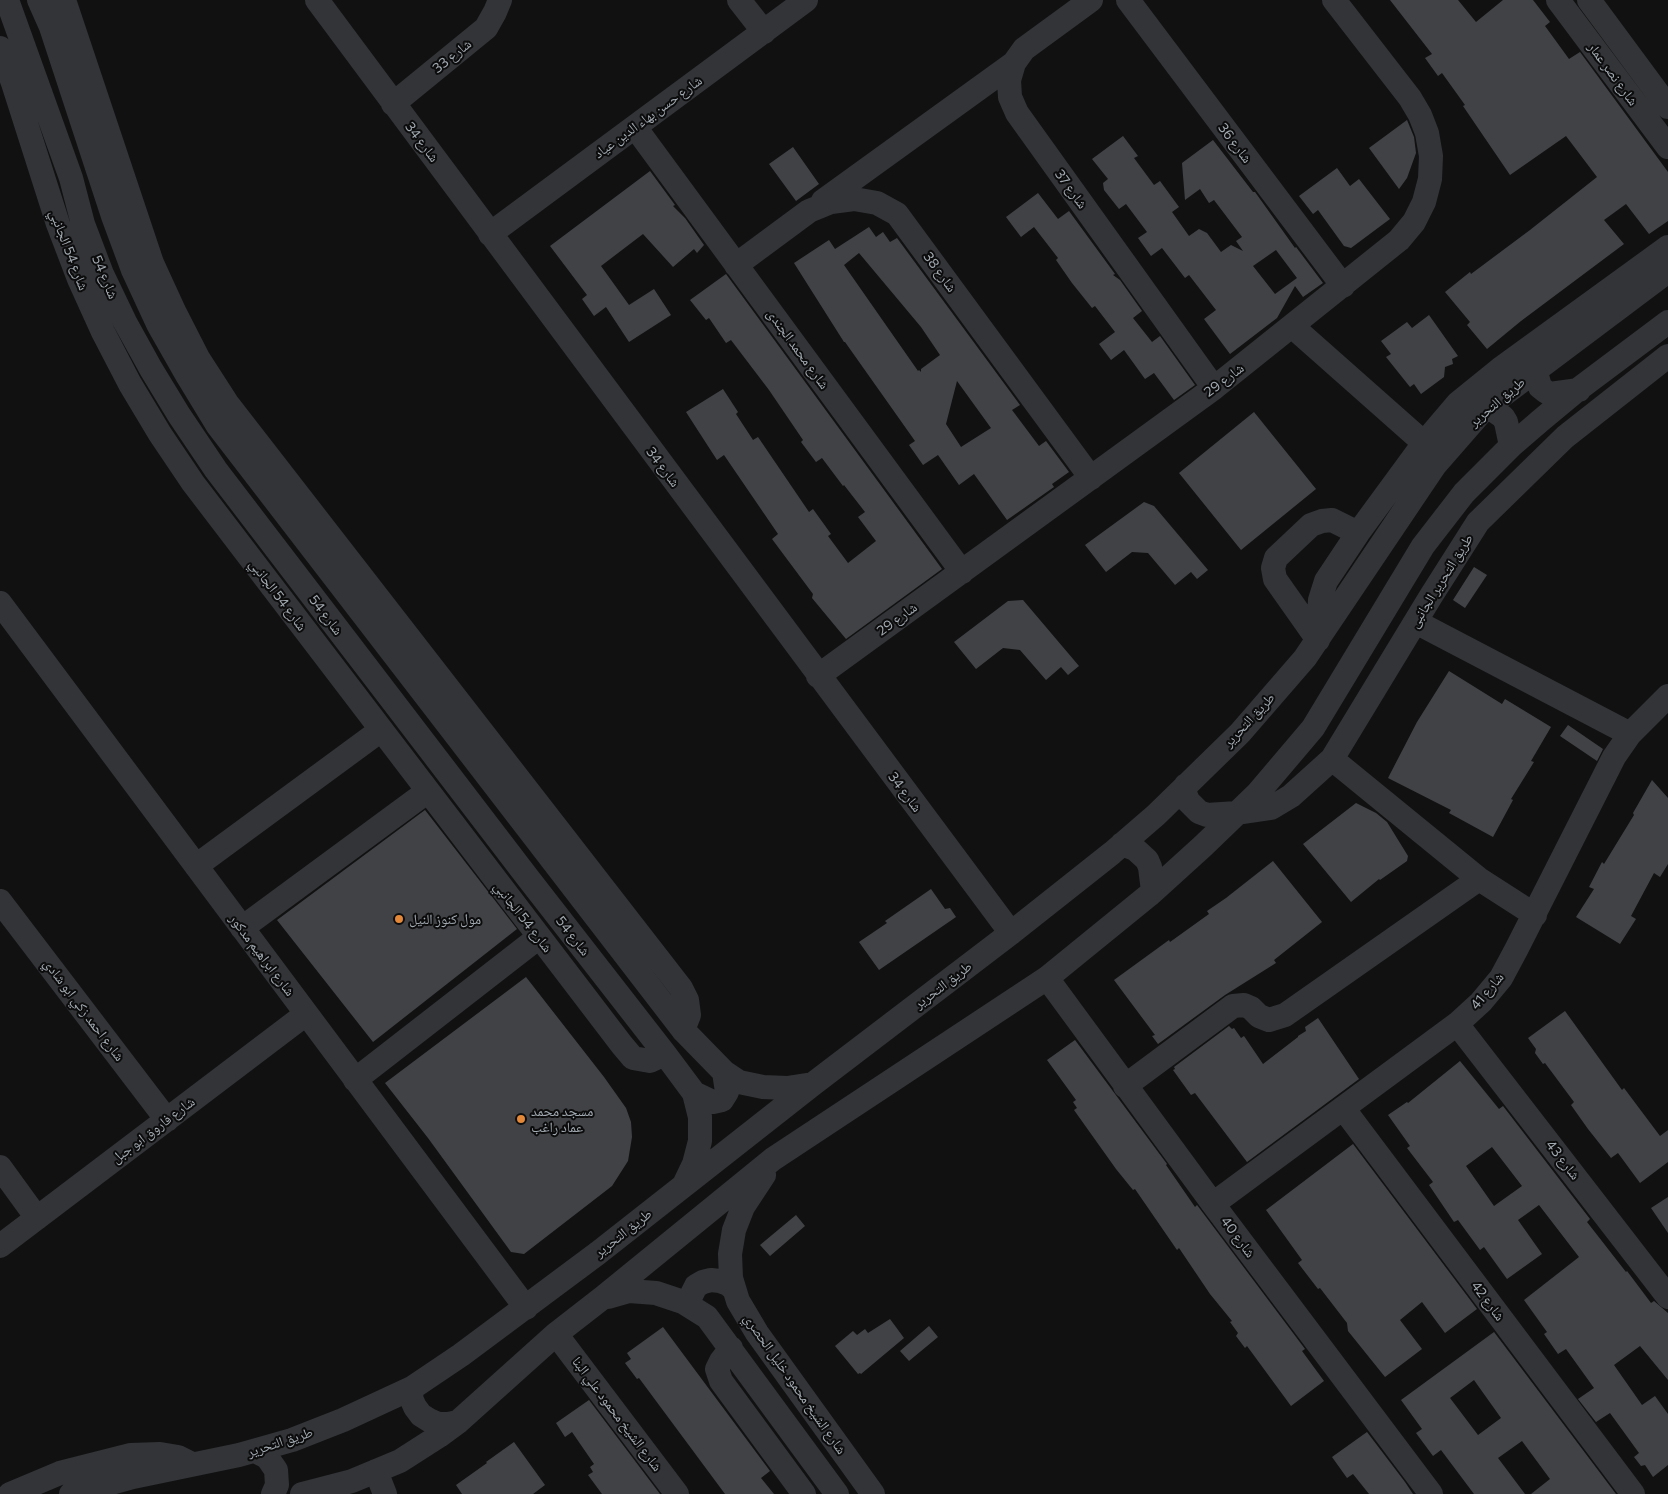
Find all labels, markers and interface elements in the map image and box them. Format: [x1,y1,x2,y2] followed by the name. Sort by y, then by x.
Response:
[429,35,475,77] street label: شارع 33
[1584,39,1642,109] street label: شارع نصر عمار
[591,72,705,162] street label: شارع حسن بهاء الدين عياد
[402,119,442,165] street label: شارع 34
[1215,120,1255,166] street label: شارع 36
[1051,166,1091,212] street label: شارع 37
[46,207,92,293] street label: شارع 54 الجانبي
[920,249,960,295] street label: شارع 38
[88,253,122,301] street label: شارع 54
[763,306,833,392] street label: شارع محمد الجندى
[1201,360,1247,400] street label: شارع 29
[1465,374,1529,430] street label: طريق التحرير
[643,444,683,490] street label: شارع 34
[1405,531,1477,631] street label: طريق التحرير الجانبى
[246,556,310,634] street label: شارع 54 الجانبي
[306,592,346,638] street label: شارع 54
[874,599,920,639] street label: شارع 29
[1220,689,1278,751] street label: طريق التحرير
[885,769,925,815] street label: شارع 34
[490,878,556,956] street label: شارع 54 الجانبي
[226,911,298,999] street label: شارع ابراهيم مدكور
[409,911,481,927] place label: مول كنوز النيل
[393,913,405,925] marker: مول كنوز النيل
[552,913,594,959] street label: شارع 54
[40,956,128,1064] street label: شارع احمد زكي ابو شادي
[911,958,975,1012] street label: طريق التحرير
[1467,969,1507,1013] street label: شارع 41
[108,1093,198,1167] street label: شارع فاروق ابو جبل
[531,1103,593,1136] place label: مسجد محمد عماد راغب
[515,1113,527,1125] marker: مسجد محمد عماد راغب
[1542,1137,1584,1183] street label: شارع 43
[591,1205,655,1261] street label: طريق التحرير
[1217,1213,1259,1261] street label: شارع 40
[1468,1278,1508,1324] street label: شارع 42
[740,1311,850,1457] street label: شارع الشيخ محمود خليل الحصري
[568,1353,666,1475] street label: شارع الشيخ محمود علي البنا
[245,1423,315,1461] street label: طريق التحرير

